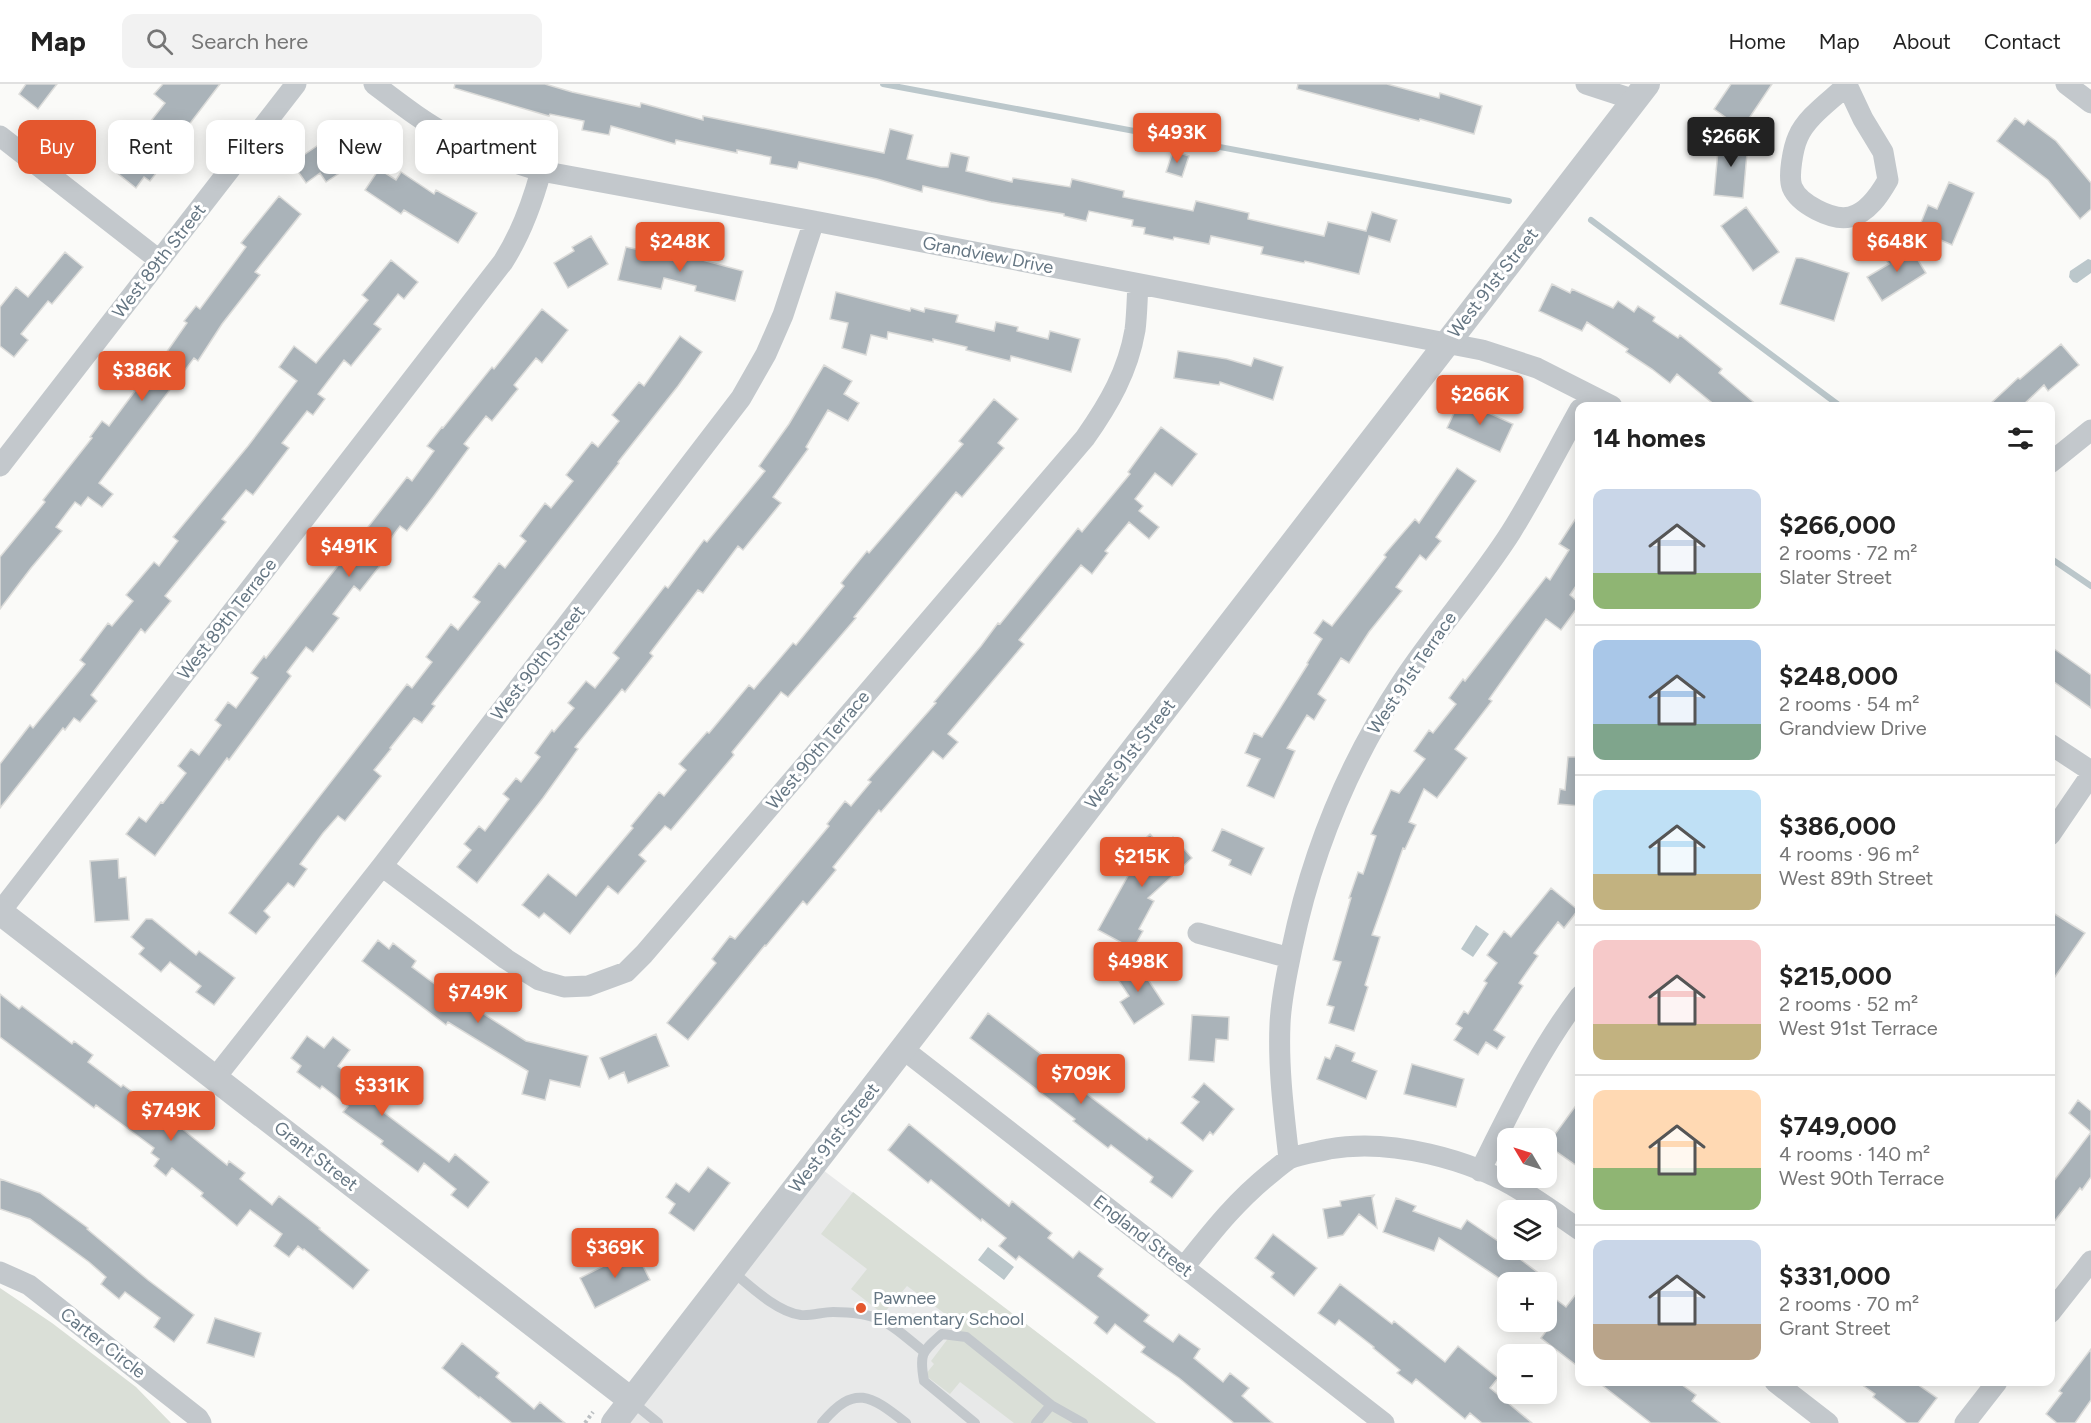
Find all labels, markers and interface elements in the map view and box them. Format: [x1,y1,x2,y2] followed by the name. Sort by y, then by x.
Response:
[122,14,542,68] search box
[30,24,86,58] text: Map
[143,25,176,58] icon: search
[191,28,308,55] text: Search here
[1729,29,1786,54] text: Home
[1819,29,1860,54] text: Map
[1893,29,1951,54] text: About
[1984,29,2061,54] text: Contact
[1135,113,1219,164] pin: $493K
[1689,117,1773,168] pin: $266K
[18,120,96,174] chip: Buy
[108,120,194,174] chip: Rent
[206,120,305,174] chip: Filters
[317,120,403,174] chip: New
[415,120,558,174] chip: Apartment
[1147,120,1207,144] text: $493K
[1701,124,1761,148] text: $266K
[108,199,211,323] street label: West 89th Street
[638,222,722,273] pin: $248K
[1855,222,1939,273] pin: $648K
[1443,223,1543,342] street label: West 91st Street
[650,229,710,253] text: $248K
[1867,229,1927,253] text: $648K
[921,232,1055,279] street label: Grandview Drive
[100,351,184,402] pin: $386K
[112,358,172,382] text: $386K
[1438,375,1522,426] pin: $266K
[1450,382,1510,406] text: $266K
[1593,422,1706,454] text: 14 homes
[2004,422,2037,455] icon: filters
[1779,509,1896,541] text: $266,000
[1641,513,1713,585] icon: home
[307,527,391,578] pin: $491K
[320,534,378,558] text: $491K
[1779,541,1917,565] text: 2 rooms · 72 m²
[173,554,281,684] street label: West 89th Terrace
[1779,565,1892,589] text: Slater Street
[486,601,590,725] street label: West 90th Street
[1363,607,1461,738] street label: West 91st Terrace
[1779,660,1898,692] text: $248,000
[1641,664,1713,736] icon: home
[762,686,874,814] street label: West 90th Terrace
[1779,692,1919,716] text: 2 rooms · 54 m²
[1080,694,1180,813] street label: West 91st Street
[1779,716,1927,740] text: Grandview Drive
[1779,810,1896,842] text: $386,000
[1641,814,1713,886] icon: home
[1100,837,1184,888] pin: $215K
[1779,842,1919,866] text: 4 rooms · 96 m²
[1114,844,1170,868] text: $215K
[1779,866,1933,890] text: West 89th Street
[1096,942,1180,993] pin: $498K
[1108,949,1168,973] text: $498K
[1779,960,1892,992] text: $215,000
[1641,964,1713,1036] icon: home
[436,973,520,1024] pin: $749K
[448,980,508,1004] text: $749K
[1779,992,1918,1016] text: 2 rooms · 52 m²
[1779,1016,1938,1040] text: West 91st Terrace
[1039,1054,1123,1105] pin: $709K
[1051,1061,1111,1085] text: $709K
[340,1066,424,1117] pin: $331K
[354,1073,410,1097] text: $331K
[784,1078,884,1197] street label: West 91st Street
[129,1091,213,1142] pin: $749K
[141,1098,201,1122] text: $749K
[1779,1110,1897,1142] text: $749,000
[1641,1114,1713,1186] icon: home
[270,1116,363,1196] street label: Grant Street
[1497,1128,1557,1188] north arrow
[1497,1128,1557,1404] map controls
[1779,1142,1930,1166] text: 4 rooms · 140 m²
[1779,1166,1944,1190] text: West 90th Terrace
[1089,1190,1197,1282] street label: England Street
[1497,1200,1557,1260] button: layers
[573,1228,657,1279] pin: $369K
[586,1235,644,1259] text: $369K
[1779,1260,1891,1292] text: $331,000
[1641,1264,1713,1336] icon: home
[1497,1272,1557,1332] button: +
[873,1287,1024,1330] place label: Pawnee Elementary School
[1779,1292,1919,1316] text: 2 rooms · 70 m²
[854,1301,868,1315] marker: Pawnee Elementary School
[56,1303,150,1383] street label: Carter Circle
[1779,1316,1891,1340] text: Grant Street
[1497,1344,1557,1404] button: −

